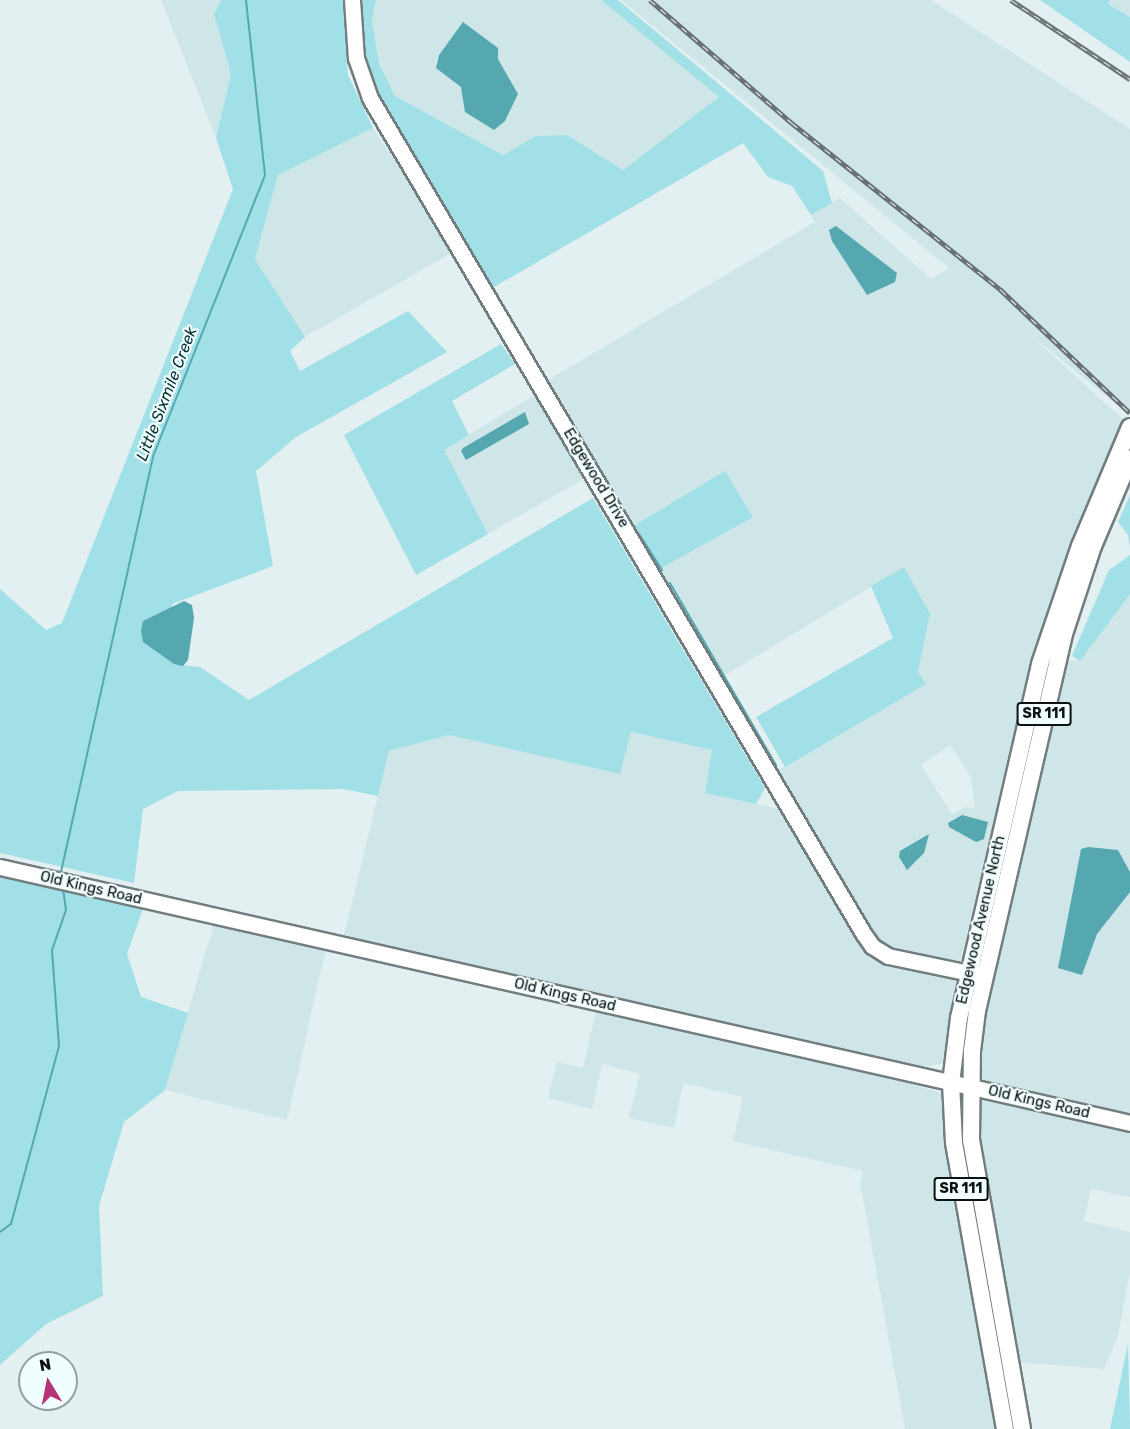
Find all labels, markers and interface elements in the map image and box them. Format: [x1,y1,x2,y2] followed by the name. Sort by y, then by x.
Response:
[133,324,201,464] water label: Little Sixmile Creek
[559,425,633,531] street label: Edgewood Drive
[1016,703,1072,725] road number: SR 111
[953,834,1009,1006] street label: Edgewood Avenue North
[38,868,144,908] street label: Old Kings Road
[512,975,618,1015] street label: Old Kings Road
[986,1082,1092,1122] street label: Old Kings Road
[932,1178,990,1200] road number: SR 111
[18,1351,78,1411] north arrow
[38,1354,52,1375] text: N

